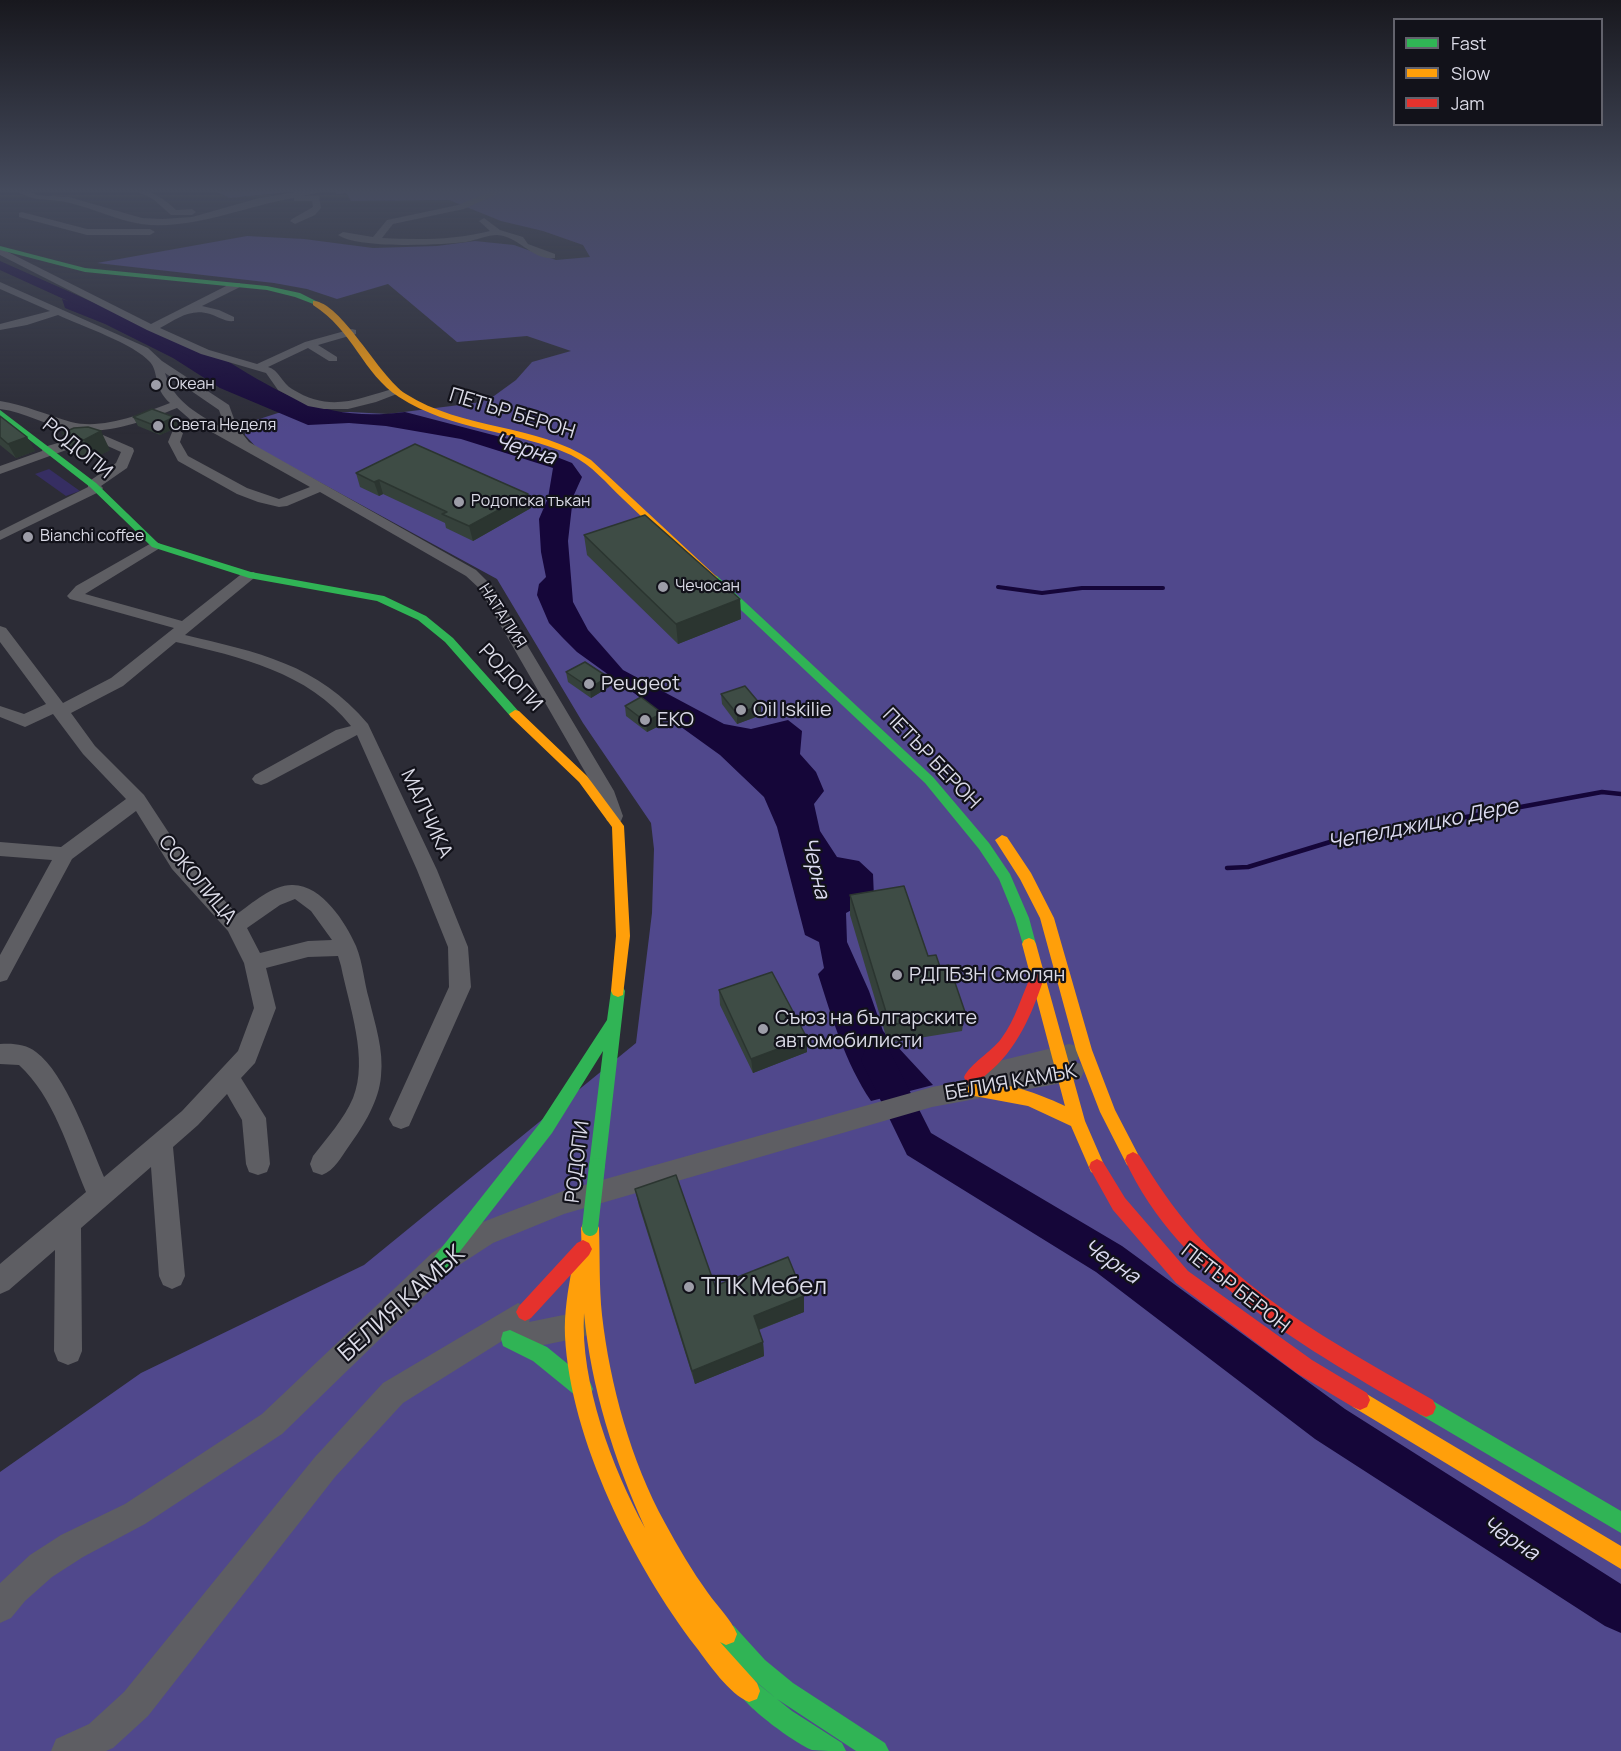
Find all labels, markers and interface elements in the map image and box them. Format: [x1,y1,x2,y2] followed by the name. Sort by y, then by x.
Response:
[1393,18,1603,126] legend
[1451,31,1486,55] text: Fast
[1451,61,1490,85] text: Slow
[1451,91,1485,115] text: Jam
[168,375,215,395] place label: Океан
[149,378,163,392] marker: Океан
[446,383,578,445] street label: ПЕТЪР БЕРОН
[37,414,117,484] street label: РОДОПИ
[170,416,276,436] place label: Света Неделя
[151,419,165,433] marker: Света Неделя
[491,429,559,471] water label: Черна
[471,492,590,512] place label: Родопска тъкан
[452,495,466,509] marker: Родопска тъкан
[40,527,144,547] place label: Bianchi coffee
[21,530,35,544] marker: Bianchi coffee
[675,577,740,597] place label: Чечосан
[474,580,530,652] street label: НАТАЛИЯ
[656,580,670,594] marker: Чечосан
[473,640,547,716] street label: РОДОПИ
[601,672,680,696] place label: Peugeot
[582,677,596,691] marker: Peugeot
[753,698,832,722] place label: Oil Iskilie
[734,703,748,717] marker: Oil Iskilie
[877,704,985,814] street label: ПЕТЪР БЕРОН
[657,708,694,732] place label: EKO
[638,713,652,727] marker: EKO
[395,766,457,862] street label: МАЛЧИКА
[1326,794,1520,856] water label: Чепелджицко Дере
[153,831,241,929] street label: СОКОЛИЦА
[796,835,834,901] water label: Черна
[909,963,1065,987] place label: РДПБЗН Смолян
[890,968,904,982] marker: РДПБЗН Смолян
[775,1006,977,1053] place label: Съюз на българските автомобилисти
[756,1022,770,1036] marker: Съюз на българските автомобилисти
[943,1060,1079,1106] street label: БЕЛИЯ КАМЪК
[561,1119,595,1205] street label: РОДОПИ
[1078,1234,1144,1290] water label: Черна
[1176,1239,1294,1339] street label: ПЕТЪР БЕРОН
[333,1240,471,1368] street label: БЕЛИЯ КАМЪК
[701,1273,827,1301] place label: ТПК Мебел
[682,1280,696,1294] marker: ТПК Мебел
[1477,1511,1543,1567] water label: Черна

